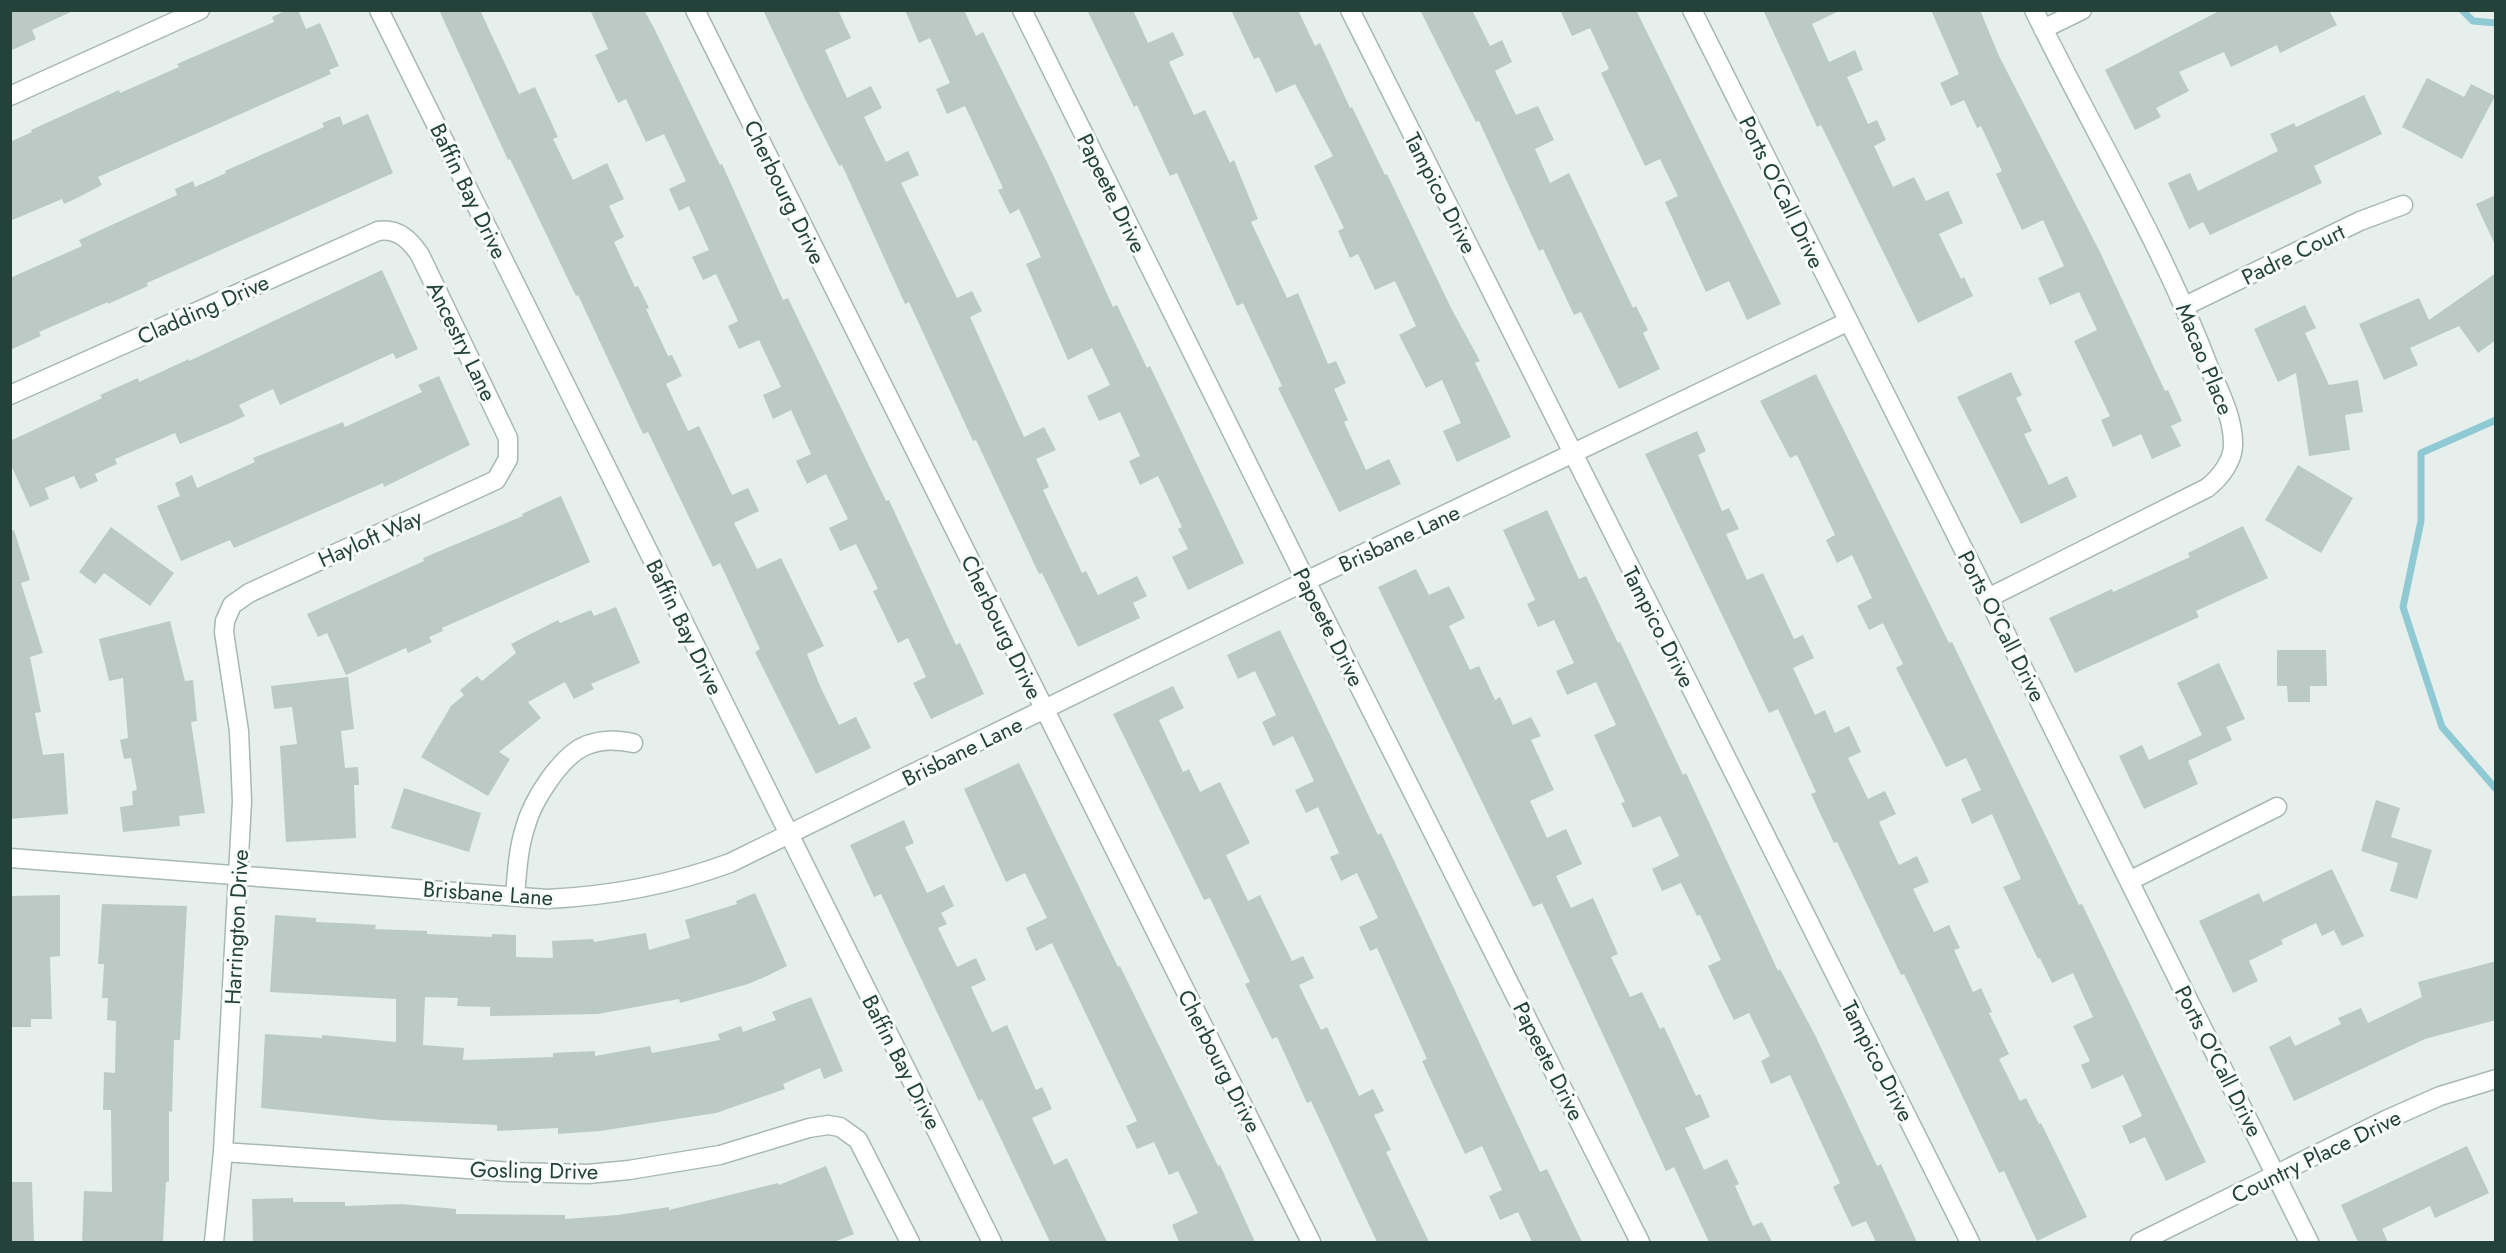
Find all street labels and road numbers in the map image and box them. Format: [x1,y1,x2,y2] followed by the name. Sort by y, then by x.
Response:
[1731,110,1833,274] street label: Ports O'Call Drive
[736,114,834,270] street label: Cherbourg Drive
[422,118,516,264] street label: Baffin Bay Drive
[1397,127,1485,259] street label: Tampico Drive
[1069,128,1155,258] street label: Papeete Drive
[2236,215,2351,293] street label: Padre Court
[132,266,274,352] street label: Cladding Drive
[419,276,505,406] street label: Ancestry Lane
[2168,298,2242,420] street label: Macao Place
[1333,496,1465,580] street label: Brisbane Lane
[313,501,427,575] street label: Hayloft Way
[1950,545,2054,707] street label: Ports O'Call Drive
[953,549,1051,705] street label: Cherbourg Drive
[638,554,732,700] street label: Baffin Bay Drive
[1615,561,1703,693] street label: Tampico Drive
[1285,562,1373,692] street label: Papeete Drive
[896,708,1028,794] street label: Brisbane Lane
[216,848,256,1006] street label: Harrington Drive
[422,872,554,914] street label: Brisbane Lane
[2167,980,2271,1142] street label: Ports O'Call Drive
[1170,984,1270,1138] street label: Cherbourg Drive
[854,989,950,1135] street label: Baffin Bay Drive
[1834,995,1922,1127] street label: Tampico Drive
[1505,996,1593,1126] street label: Papeete Drive
[2226,1101,2406,1211] street label: Country Place Drive
[470,1153,598,1187] street label: Gosling Drive

